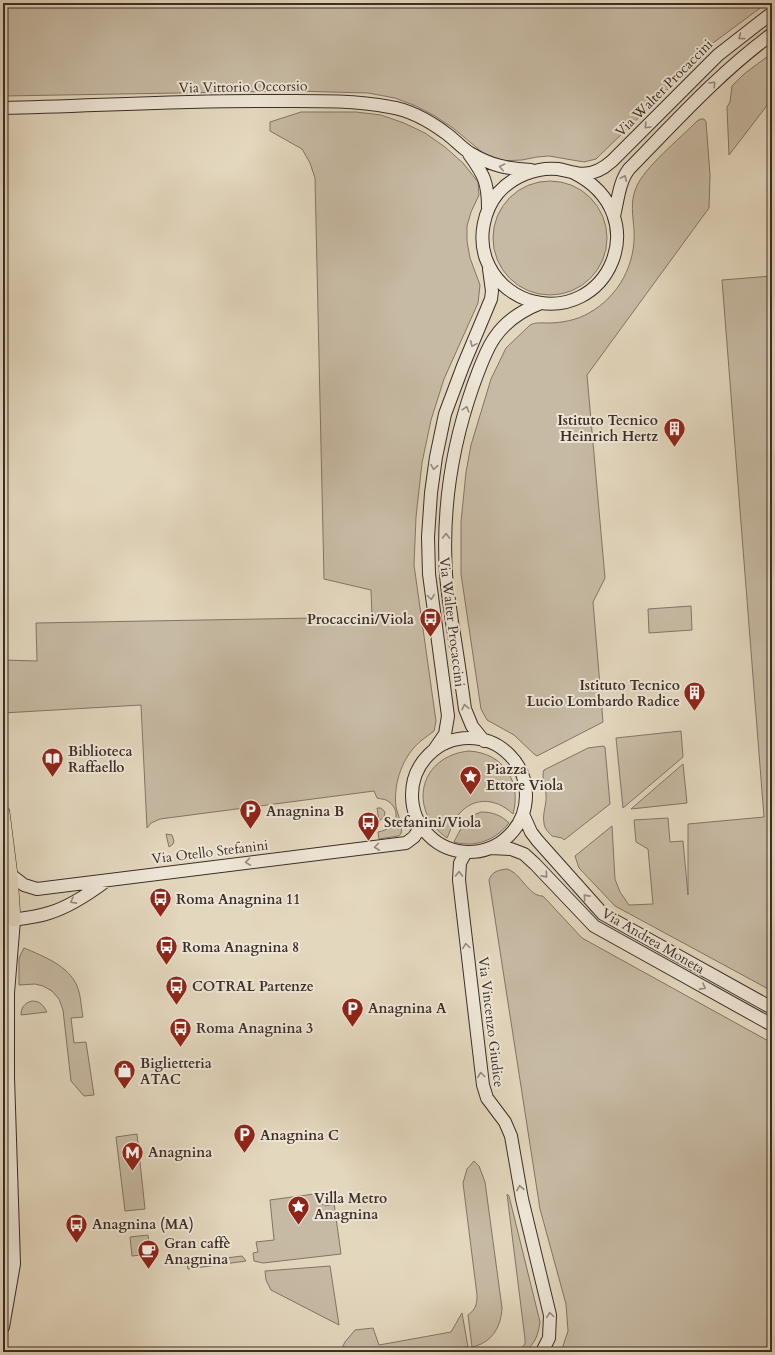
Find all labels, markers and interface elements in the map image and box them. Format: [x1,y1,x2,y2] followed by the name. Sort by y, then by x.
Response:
[738,32,745,39] one-way arrow
[611,35,717,141] street label: Via Walter Procaccini
[178,76,308,98] street label: Via Vittorio Occorsio
[708,81,716,89] one-way arrow
[644,121,651,129] one-way arrow
[499,163,505,171] one-way arrow
[619,175,627,183] one-way arrow
[470,339,478,347] one-way arrow
[461,405,470,412] one-way arrow
[557,411,658,446] place label: Istituto Tecnico Heinrich Hertz
[661,415,687,448] building icon: Istituto Tecnico Heinrich Hertz
[430,464,439,470] one-way arrow
[441,533,450,539] one-way arrow
[435,556,469,688] street label: Via Walter Procaccini
[426,594,435,600] one-way arrow
[417,606,443,639] bus stop icon: Procaccini/Viola
[307,610,414,629] place label: Procaccini/Viola
[527,676,680,711] place label: Istituto Tecnico Lucio Lombardo Radice
[682,680,708,713] building icon: Istituto Tecnico Lucio Lombardo Radice
[462,704,470,710] one-way arrow
[68,742,132,777] place label: Biblioteca Raffaello
[39,746,65,779] library icon: Biblioteca Raffaello
[486,760,563,795] place label: Piazza Ettore Viola
[457,764,483,797] place icon: Piazza Ettore Viola
[238,798,264,831] parking icon: Anagnina B
[266,802,344,821] place label: Anagnina B
[355,809,381,842] bus stop icon: Stefanini/Viola
[384,813,481,832] place label: Stefanini/Viola
[151,835,269,869] street label: Via Otello Stefanini
[374,842,380,851] one-way arrow
[245,857,251,866] one-way arrow
[541,870,548,877] one-way arrow
[455,871,463,877] one-way arrow
[147,886,173,919] bus stop icon: Roma Anagnina 11
[176,890,300,909] place label: Roma Anagnina 11
[584,894,591,901] one-way arrow
[70,897,77,904] one-way arrow
[598,904,708,978] street label: Via Andrea Moneta
[154,934,180,967] bus stop icon: Roma Anagnina 8
[182,938,299,957] place label: Roma Anagnina 8
[462,943,471,949] one-way arrow
[474,956,508,1088] street label: Via Vincenzo Giudice
[164,973,190,1006] bus stop icon: COTRAL Partenze
[192,977,314,996] place label: COTRAL Partenze
[699,983,706,990] one-way arrow
[340,995,366,1028] parking icon: Anagnina A
[368,999,447,1018] place label: Anagnina A
[167,1015,193,1048] bus stop icon: Roma Anagnina 3
[196,1019,313,1038] place label: Roma Anagnina 3
[140,1054,212,1089] place label: Biglietteria ATAC
[111,1058,137,1091] shop icon: Biglietteria ATAC
[477,1072,486,1078] one-way arrow
[232,1122,258,1155] parking icon: Anagnina C
[260,1126,339,1145] place label: Anagnina C
[119,1139,145,1172] metro station icon: Anagnina
[148,1143,212,1162] place label: Anagnina
[516,1185,524,1192] one-way arrow
[314,1189,387,1224] place label: Villa Metro Anagnina
[286,1193,312,1226] place icon: Villa Metro Anagnina
[63,1211,89,1244] bus stop icon: Anagnina (MA)
[92,1215,194,1234] place label: Anagnina (MA)
[164,1234,230,1269] place label: Gran caffè Anagnina
[135,1238,161,1271] cafe icon: Gran caffè Anagnina
[546,1312,555,1318] one-way arrow

